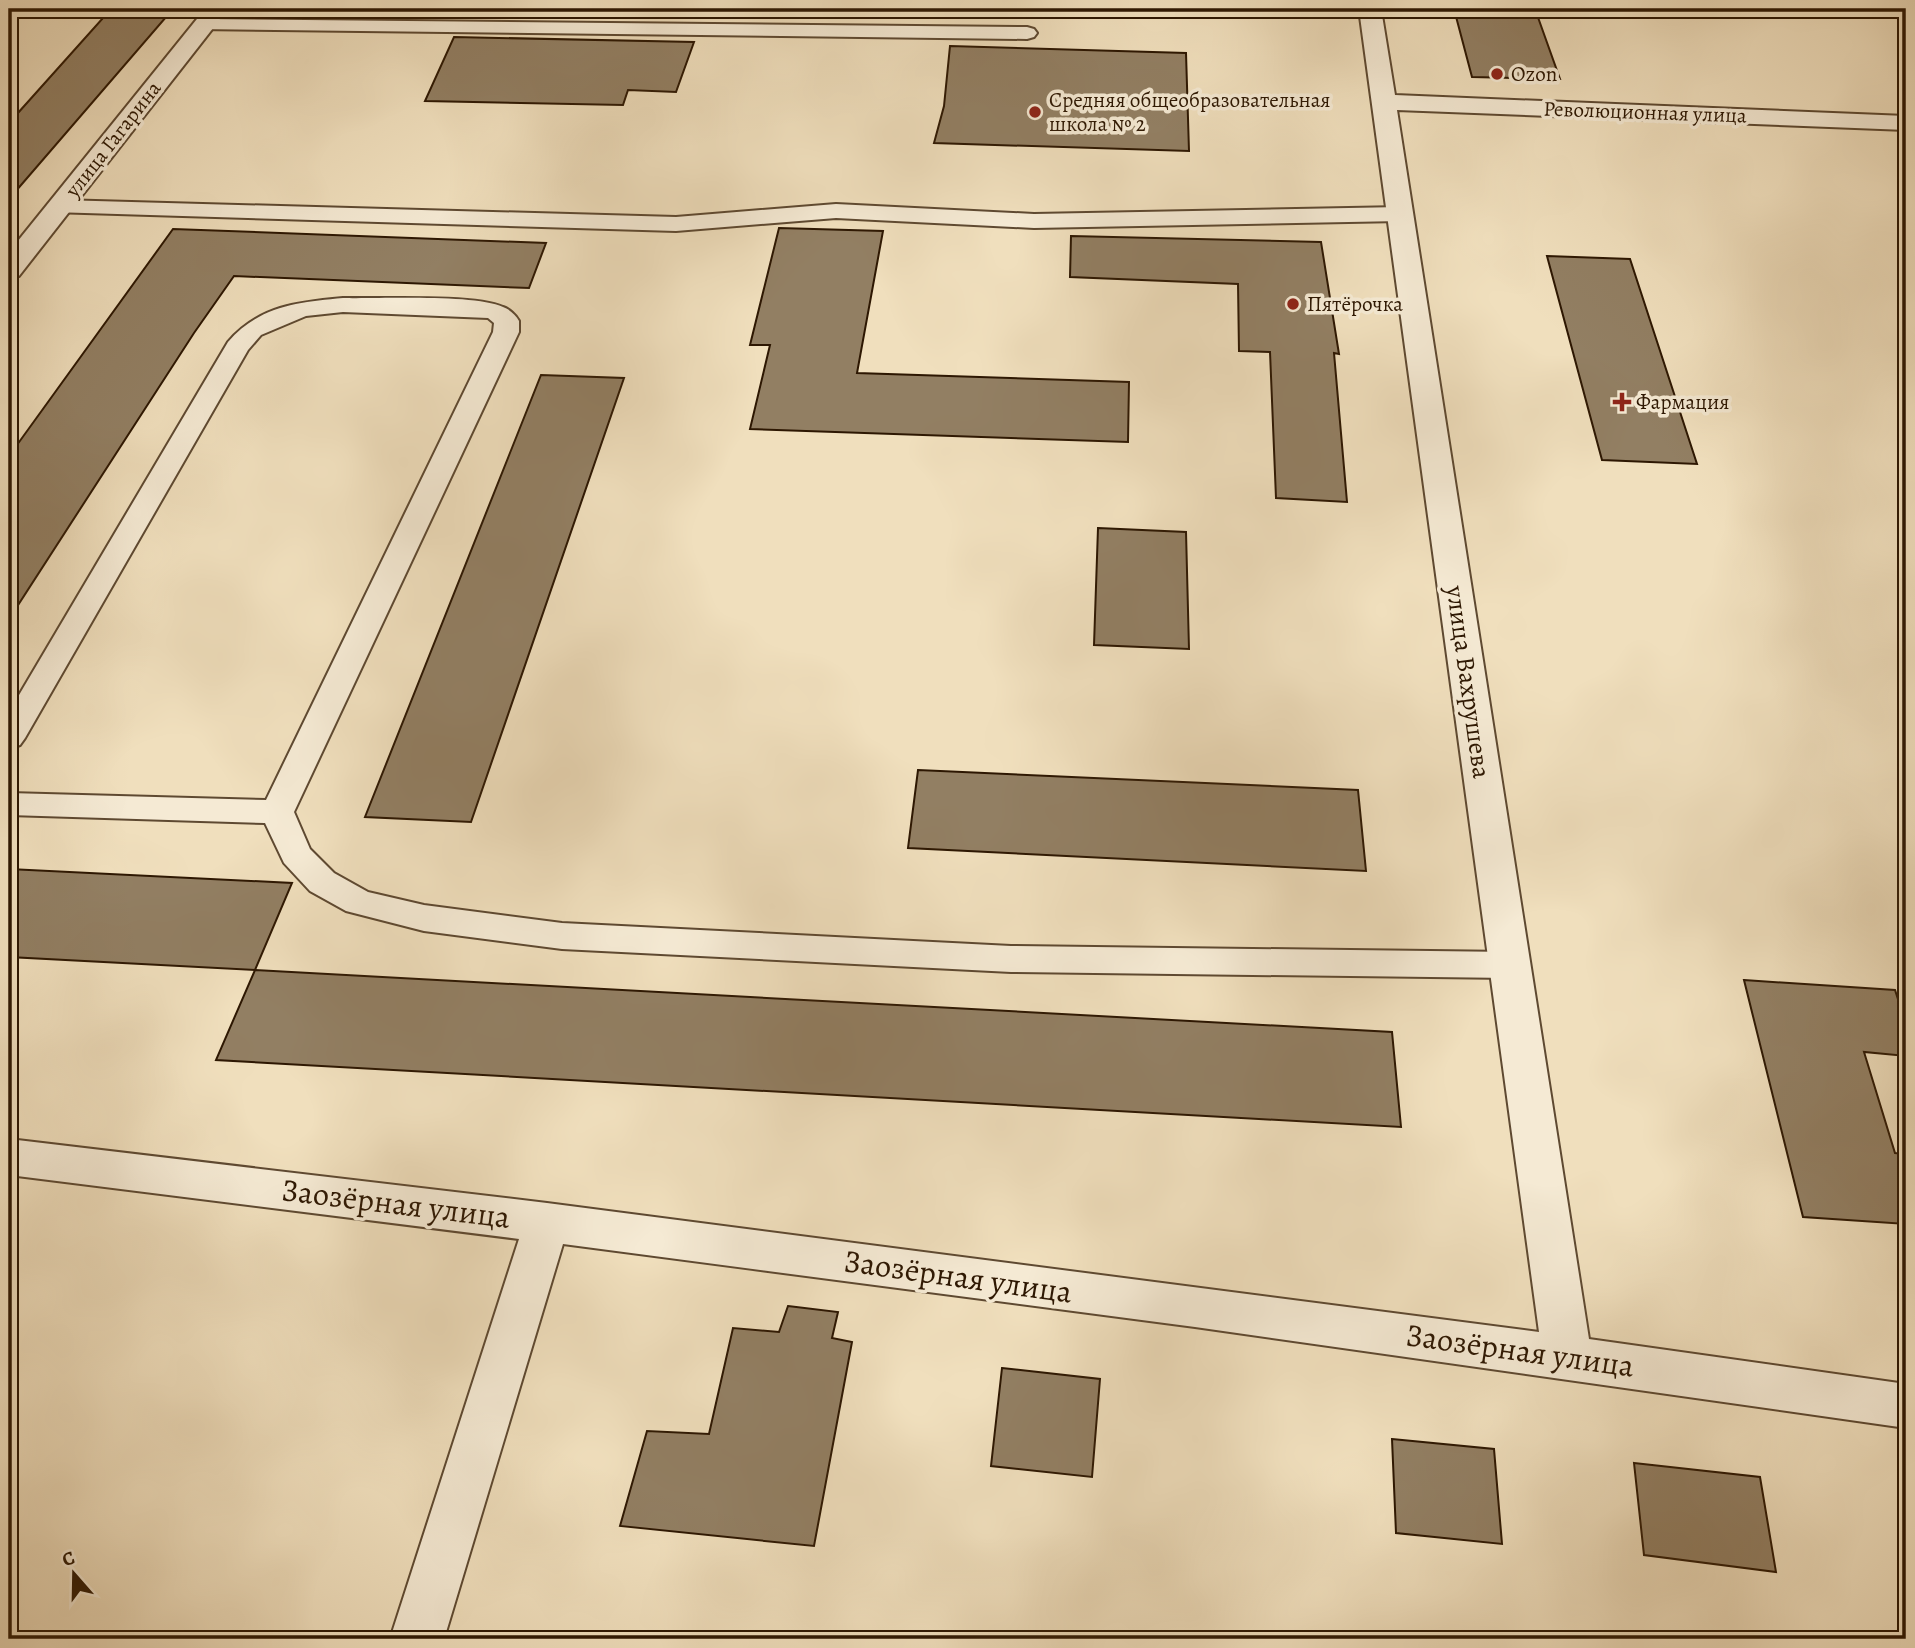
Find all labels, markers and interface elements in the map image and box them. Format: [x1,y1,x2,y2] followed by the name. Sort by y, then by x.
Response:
[1511,60,1557,88] place label: Ozon
[1489,66,1505,82] marker: Ozon
[58,75,167,204] street label: улица Гагарина
[1049,86,1330,138] place label: Средняя общеобразовательная школа № 2
[1543,94,1747,130] street label: Революционная улица
[1027,104,1043,120] marker: Средняя общеобразовательная школа № 2
[1307,290,1403,318] place label: Пятёрочка
[1285,296,1301,312] marker: Пятёрочка
[1636,388,1729,416] place label: Фармация
[1614,394,1630,410] marker: Фармация
[1438,582,1499,781] street label: улица Вахрушева
[279,1167,513,1239] street label: Заозёрная улица
[841,1238,1075,1314] street label: Заозёрная улица
[1403,1312,1637,1388] street label: Заозёрная улица
[38,1540,108,1610] north arrow
[59,1545,78,1573] text: С

